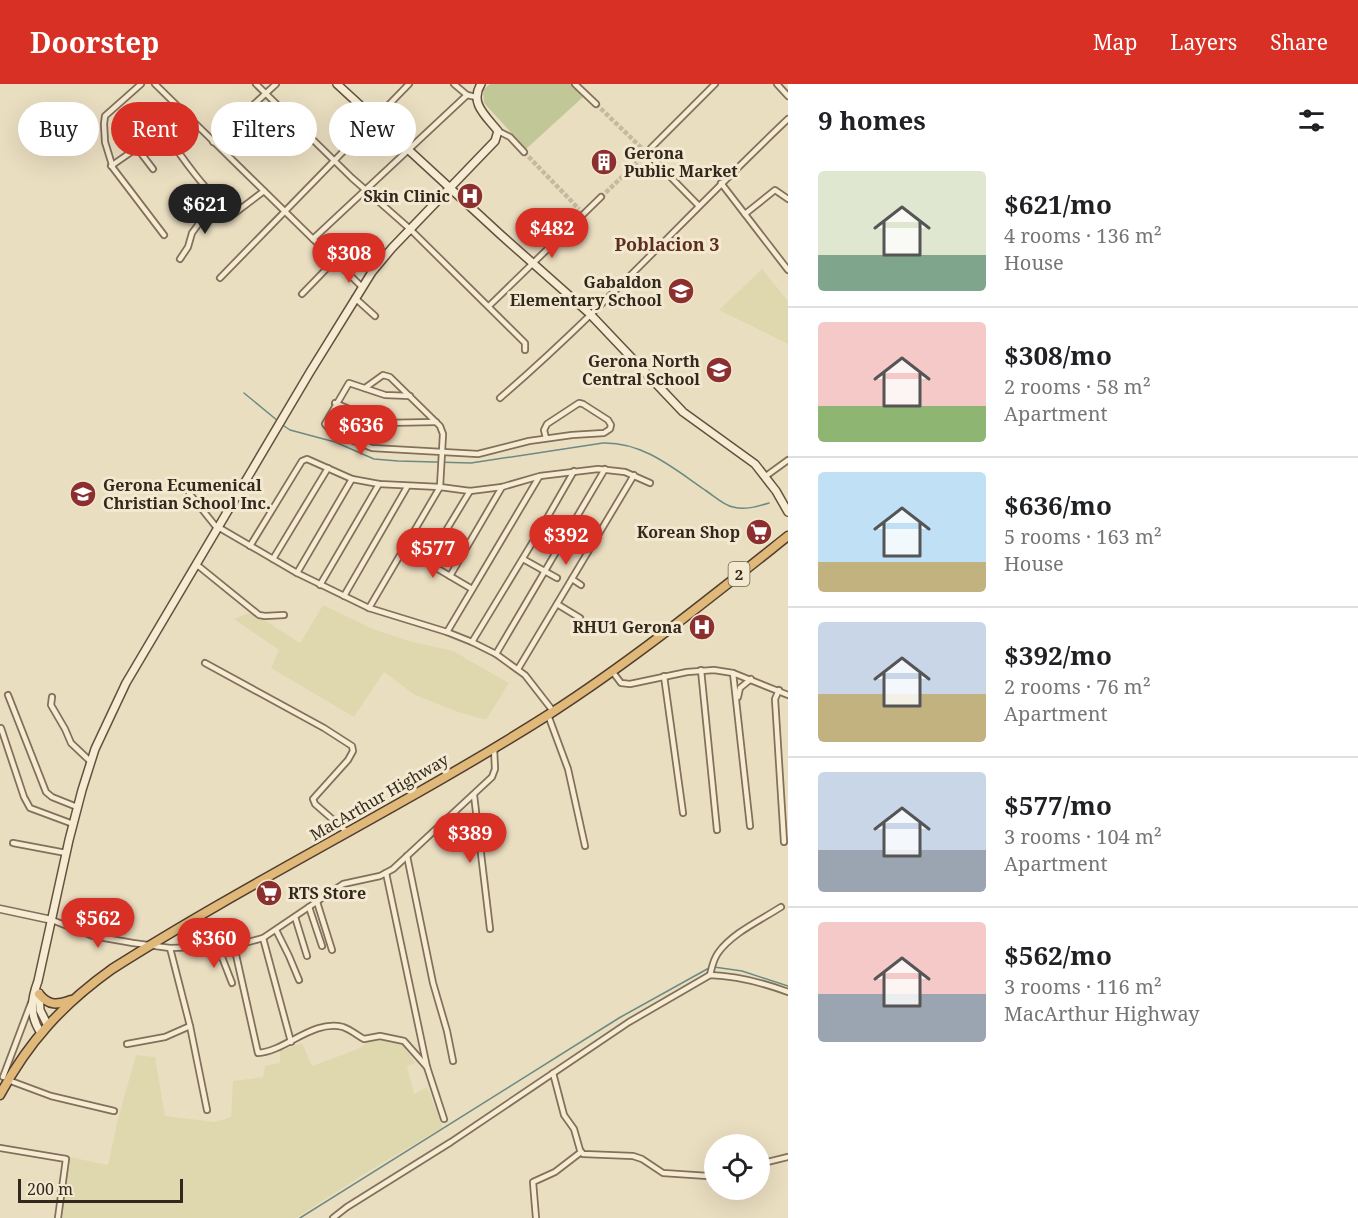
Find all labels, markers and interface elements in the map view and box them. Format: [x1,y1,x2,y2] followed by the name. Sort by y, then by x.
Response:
[30,23,159,61] text: Doorstep
[1093,28,1137,56] text: Map
[1170,28,1237,56] text: Layers
[1270,28,1328,56] text: Share
[18,102,99,156] chip: Buy
[111,102,199,156] chip: Rent
[211,102,317,156] chip: Filters
[329,102,416,156] chip: New
[818,102,926,138] text: 9 homes
[1295,104,1328,137] icon: filters
[624,142,738,182] place label: Gerona Public Market
[589,147,619,177] building icon: Gerona Public Market
[455,181,485,211] hospital icon: Skin Clinic
[169,184,241,235] pin: $621
[363,185,450,207] place label: Skin Clinic
[1004,186,1112,222] text: $621/mo
[182,190,228,217] text: $621
[866,195,938,267] icon: home
[516,208,588,259] pin: $482
[529,214,575,241] text: $482
[1004,222,1162,249] text: 4 rooms · 136 m²
[614,232,720,256] district label: Poblacion 3
[313,233,385,284] pin: $308
[326,239,372,266] text: $308
[1004,249,1064,276] text: House
[510,271,662,311] place label: Gabaldon Elementary School
[666,276,696,306] school or university icon: Gabaldon Elementary School
[1004,337,1112,373] text: $308/mo
[866,346,938,418] icon: home
[582,350,700,390] place label: Gerona North Central School
[704,355,734,385] school or university icon: Gerona North Central School
[1004,373,1151,400] text: 2 rooms · 58 m²
[1004,400,1108,427] text: Apartment
[325,405,397,456] pin: $636
[338,411,384,438] text: $636
[103,474,271,514] place label: Gerona Ecumenical Christian School Inc.
[68,479,98,509] school or university icon: Gerona Ecumenical Christian School Inc.
[1004,487,1112,523] text: $636/mo
[866,496,938,568] icon: home
[530,515,602,566] pin: $392
[744,517,774,547] supermarket icon: Korean Shop
[543,521,589,548] text: $392
[637,521,740,543] place label: Korean Shop
[1004,523,1162,550] text: 5 rooms · 163 m²
[397,528,469,579] pin: $577
[410,534,456,561] text: $577
[1004,550,1064,577] text: House
[728,562,750,586] road number: 2
[687,612,717,642] hospital icon: RHU1 Gerona
[572,616,682,638] place label: RHU1 Gerona
[1004,637,1112,673] text: $392/mo
[866,646,938,718] icon: home
[1004,673,1151,700] text: 2 rooms · 76 m²
[1004,700,1108,727] text: Apartment
[306,748,453,846] street label: MacArthur Highway
[1004,787,1112,823] text: $577/mo
[866,796,938,868] icon: home
[434,813,506,864] pin: $389
[447,819,493,846] text: $389
[1004,823,1162,850] text: 3 rooms · 104 m²
[1004,850,1108,877] text: Apartment
[254,878,284,908] supermarket icon: RTS Store
[288,882,366,904] place label: RTS Store
[62,898,134,949] pin: $562
[75,904,121,931] text: $562
[178,918,250,969] pin: $360
[191,924,237,951] text: $360
[1004,937,1112,973] text: $562/mo
[866,946,938,1018] icon: home
[1004,973,1162,1000] text: 3 rooms · 116 m²
[1004,1000,1200,1027] text: MacArthur Highway
[704,1134,770,1200] map controls
[704,1134,770,1200] button: locate
[18,1176,183,1204] scale bar
[27,1178,73,1200] text: 200 m

